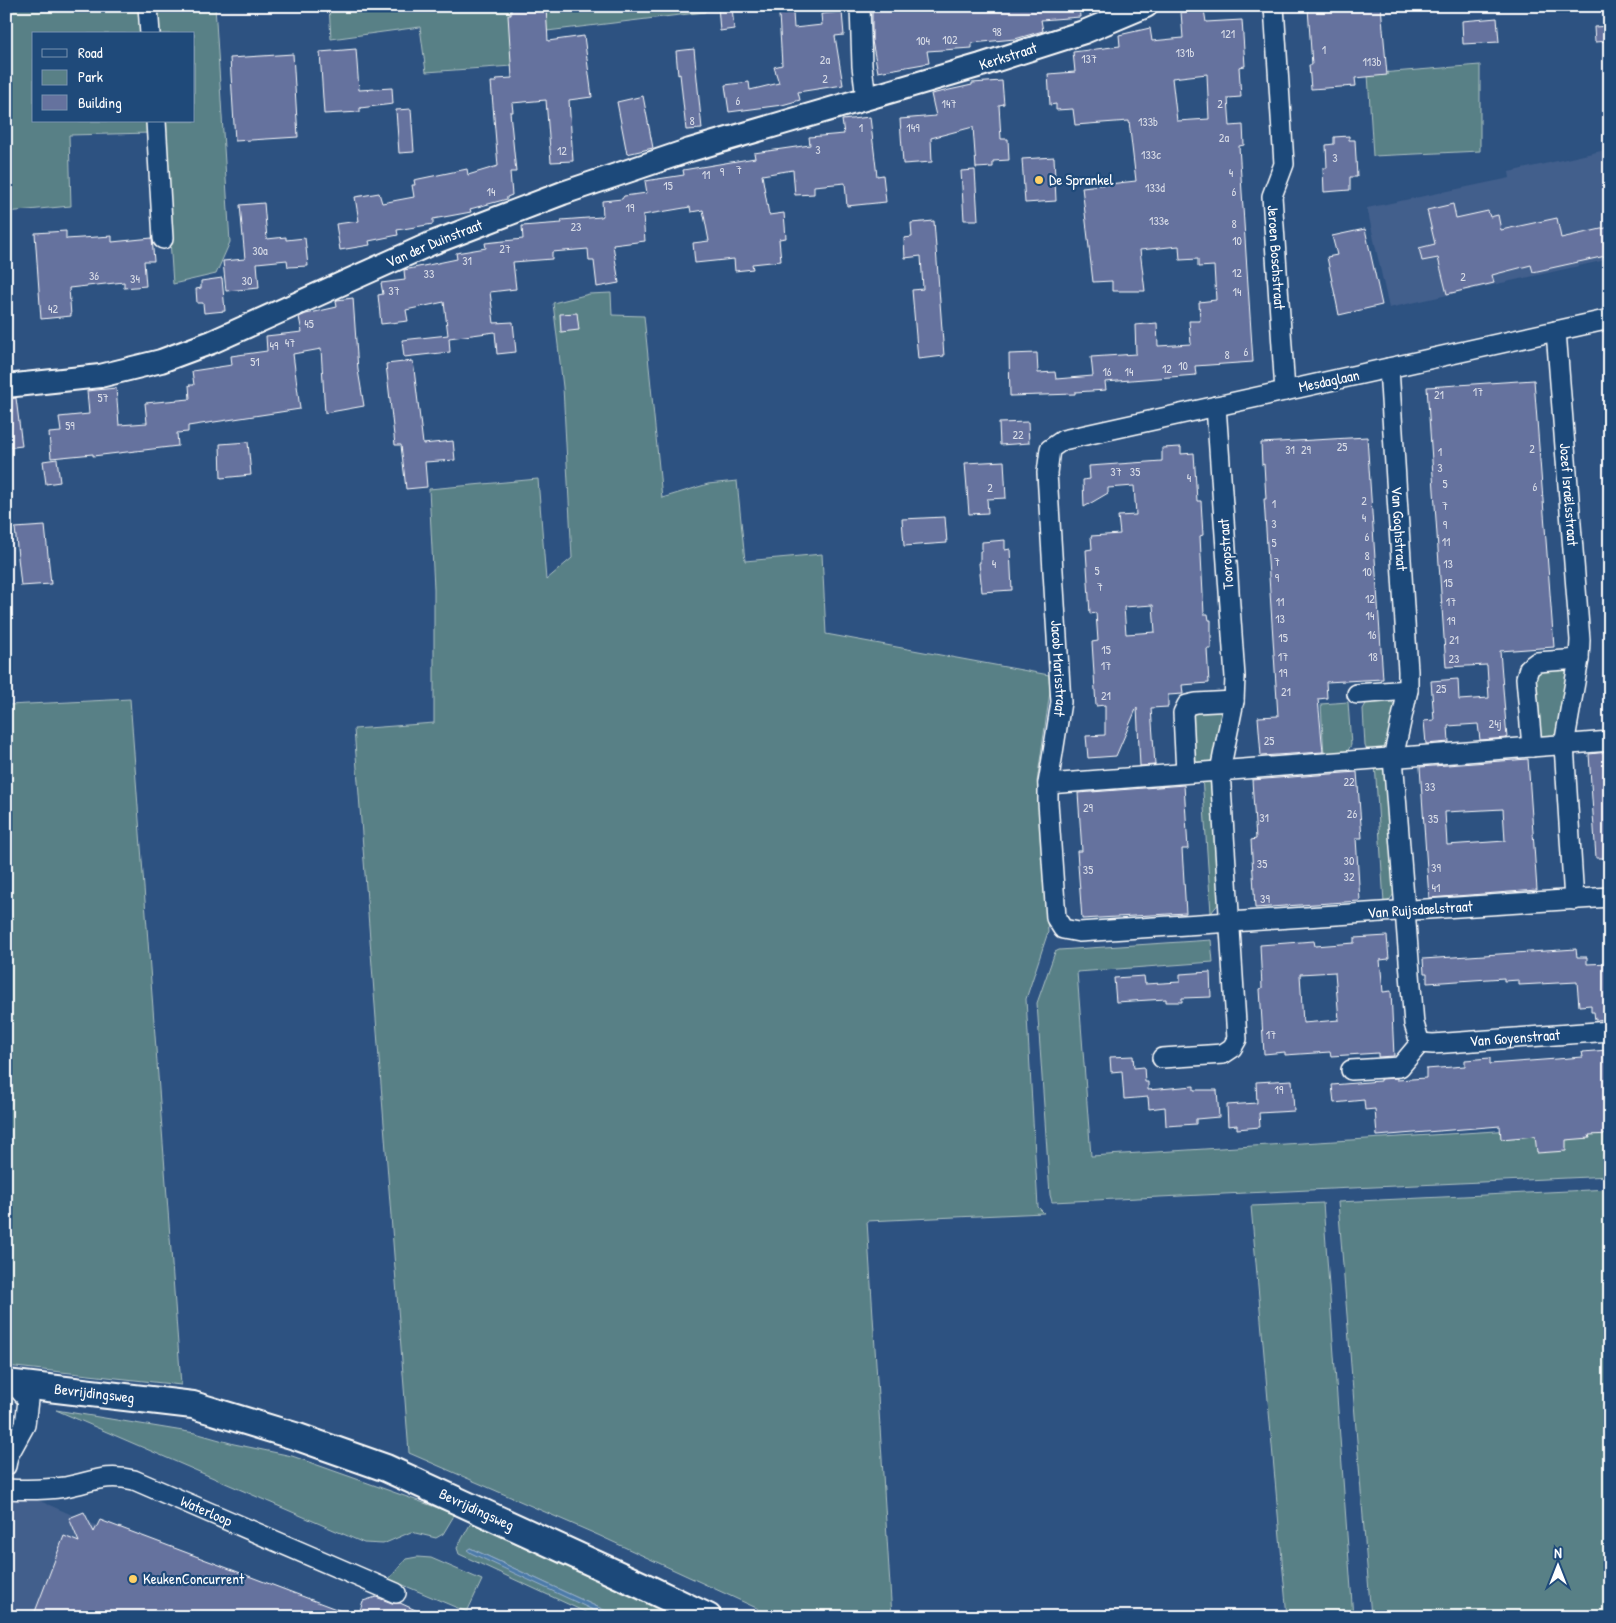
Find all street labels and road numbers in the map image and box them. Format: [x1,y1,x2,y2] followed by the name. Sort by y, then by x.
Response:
[976,36,1040,75] street label: Kerkstraat
[1263,204,1291,311] street label: Jeroen Boschstraat
[383,214,486,272] street label: Van der Duinstraat
[1297,364,1361,397] street label: Mesdaglaan
[1555,442,1584,548] street label: Jozef Israëlsstraat
[1386,486,1413,572] street label: Van Goghstraat
[1212,517,1238,590] street label: Tooropstraat
[1046,620,1072,719] street label: Jacob Marisstraat
[1367,895,1474,923] street label: Van Ruijsdaelstraat
[1469,1024,1561,1051] street label: Van Goyenstraat
[53,1378,136,1408] street label: Bevrijdingsweg
[436,1483,518,1536] street label: Bevrijdingsweg
[177,1490,236,1531] street label: Waterloop

